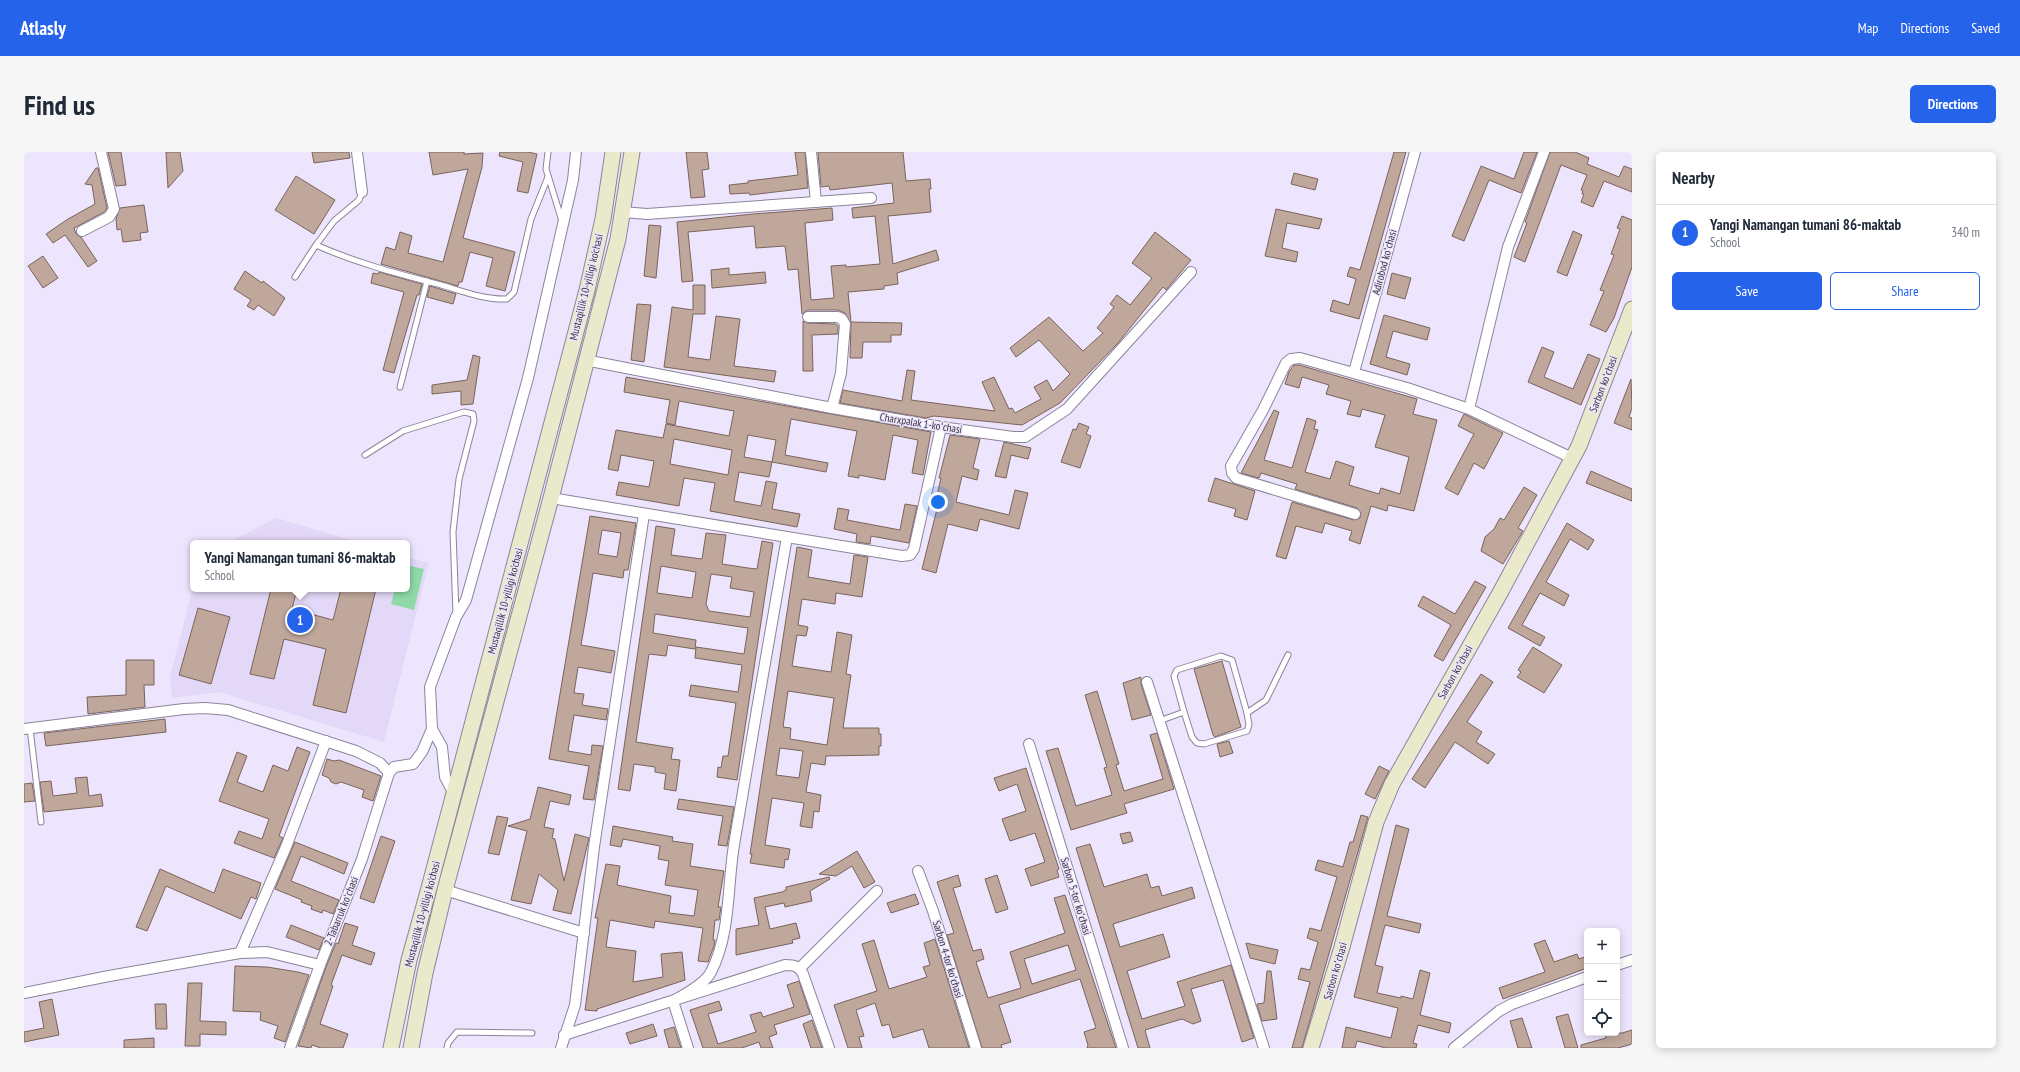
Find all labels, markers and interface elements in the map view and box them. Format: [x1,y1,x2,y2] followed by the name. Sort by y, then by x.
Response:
[20,16,66,40] text: Atlasly
[1858,19,1878,37] text: Map
[1900,19,1949,37] text: Directions
[1971,19,2000,37] text: Saved
[1910,85,1996,123] button: Directions
[24,86,95,123] text: Find us
[1672,167,1715,189] text: Nearby
[1710,215,1901,234] text: Yangi Namangan tumani 86-maktab
[1682,224,1688,241] text: 1
[1951,224,1980,241] text: 340 m
[1369,228,1399,296] street label: Adirobod koʻchasi
[566,232,606,342] street label: Mustaqillik 10-yilligi ko'chasi
[1710,234,1740,251] text: School
[1672,272,1822,310] button: Save
[1830,272,1980,310] button: Share
[1586,354,1620,414] street label: Sarbon koʻchasi
[879,410,963,436] street label: Charxpalak 1-koʻchasi
[928,492,948,512] your location
[190,540,410,592] popup
[484,546,526,656] street label: Mustaqillik 10-yilligi ko'chasi
[204,548,396,567] text: Yangi Namangan tumani 86-maktab
[204,567,235,584] text: School
[287,605,313,635] pin: 1
[1434,643,1476,701] street label: Sarbon koʻchasi
[1058,855,1094,937] street label: Sarbon 5-tor koʻchasi
[401,859,443,969] street label: Mustaqillik 10-yilligi ko'chasi
[321,874,361,948] street label: 2-Tabarruk koʻchasi
[930,918,966,1000] street label: Sarbon 4-tor koʻchasi
[1584,928,1620,1036] map controls
[1584,928,1620,964] button: +
[1320,941,1350,1001] street label: Sarbon koʻchasi
[1584,964,1620,1000] button: −
[1584,1000,1620,1036] button: locate

